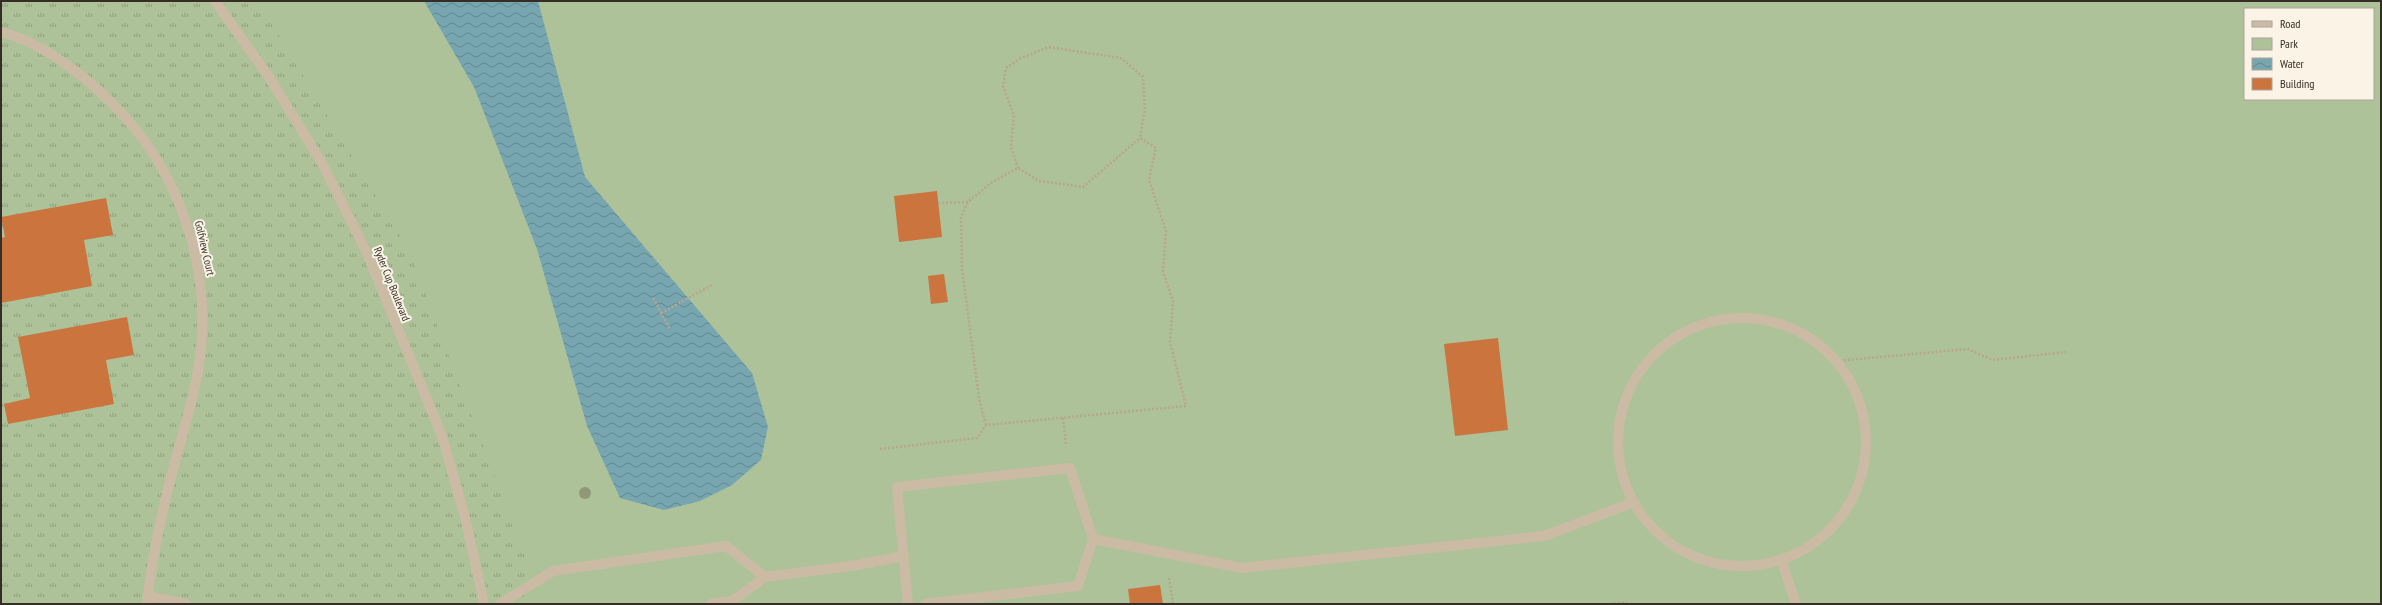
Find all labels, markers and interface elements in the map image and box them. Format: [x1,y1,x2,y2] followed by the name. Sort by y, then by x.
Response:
[2244,8,2374,100] legend
[2280,16,2300,31] text: Road
[2280,36,2298,51] text: Park
[2280,56,2305,71] text: Water
[2280,76,2315,91] text: Building
[192,219,218,277] street label: Golfview Court
[371,245,413,323] street label: Ryder Cup Boulevard

